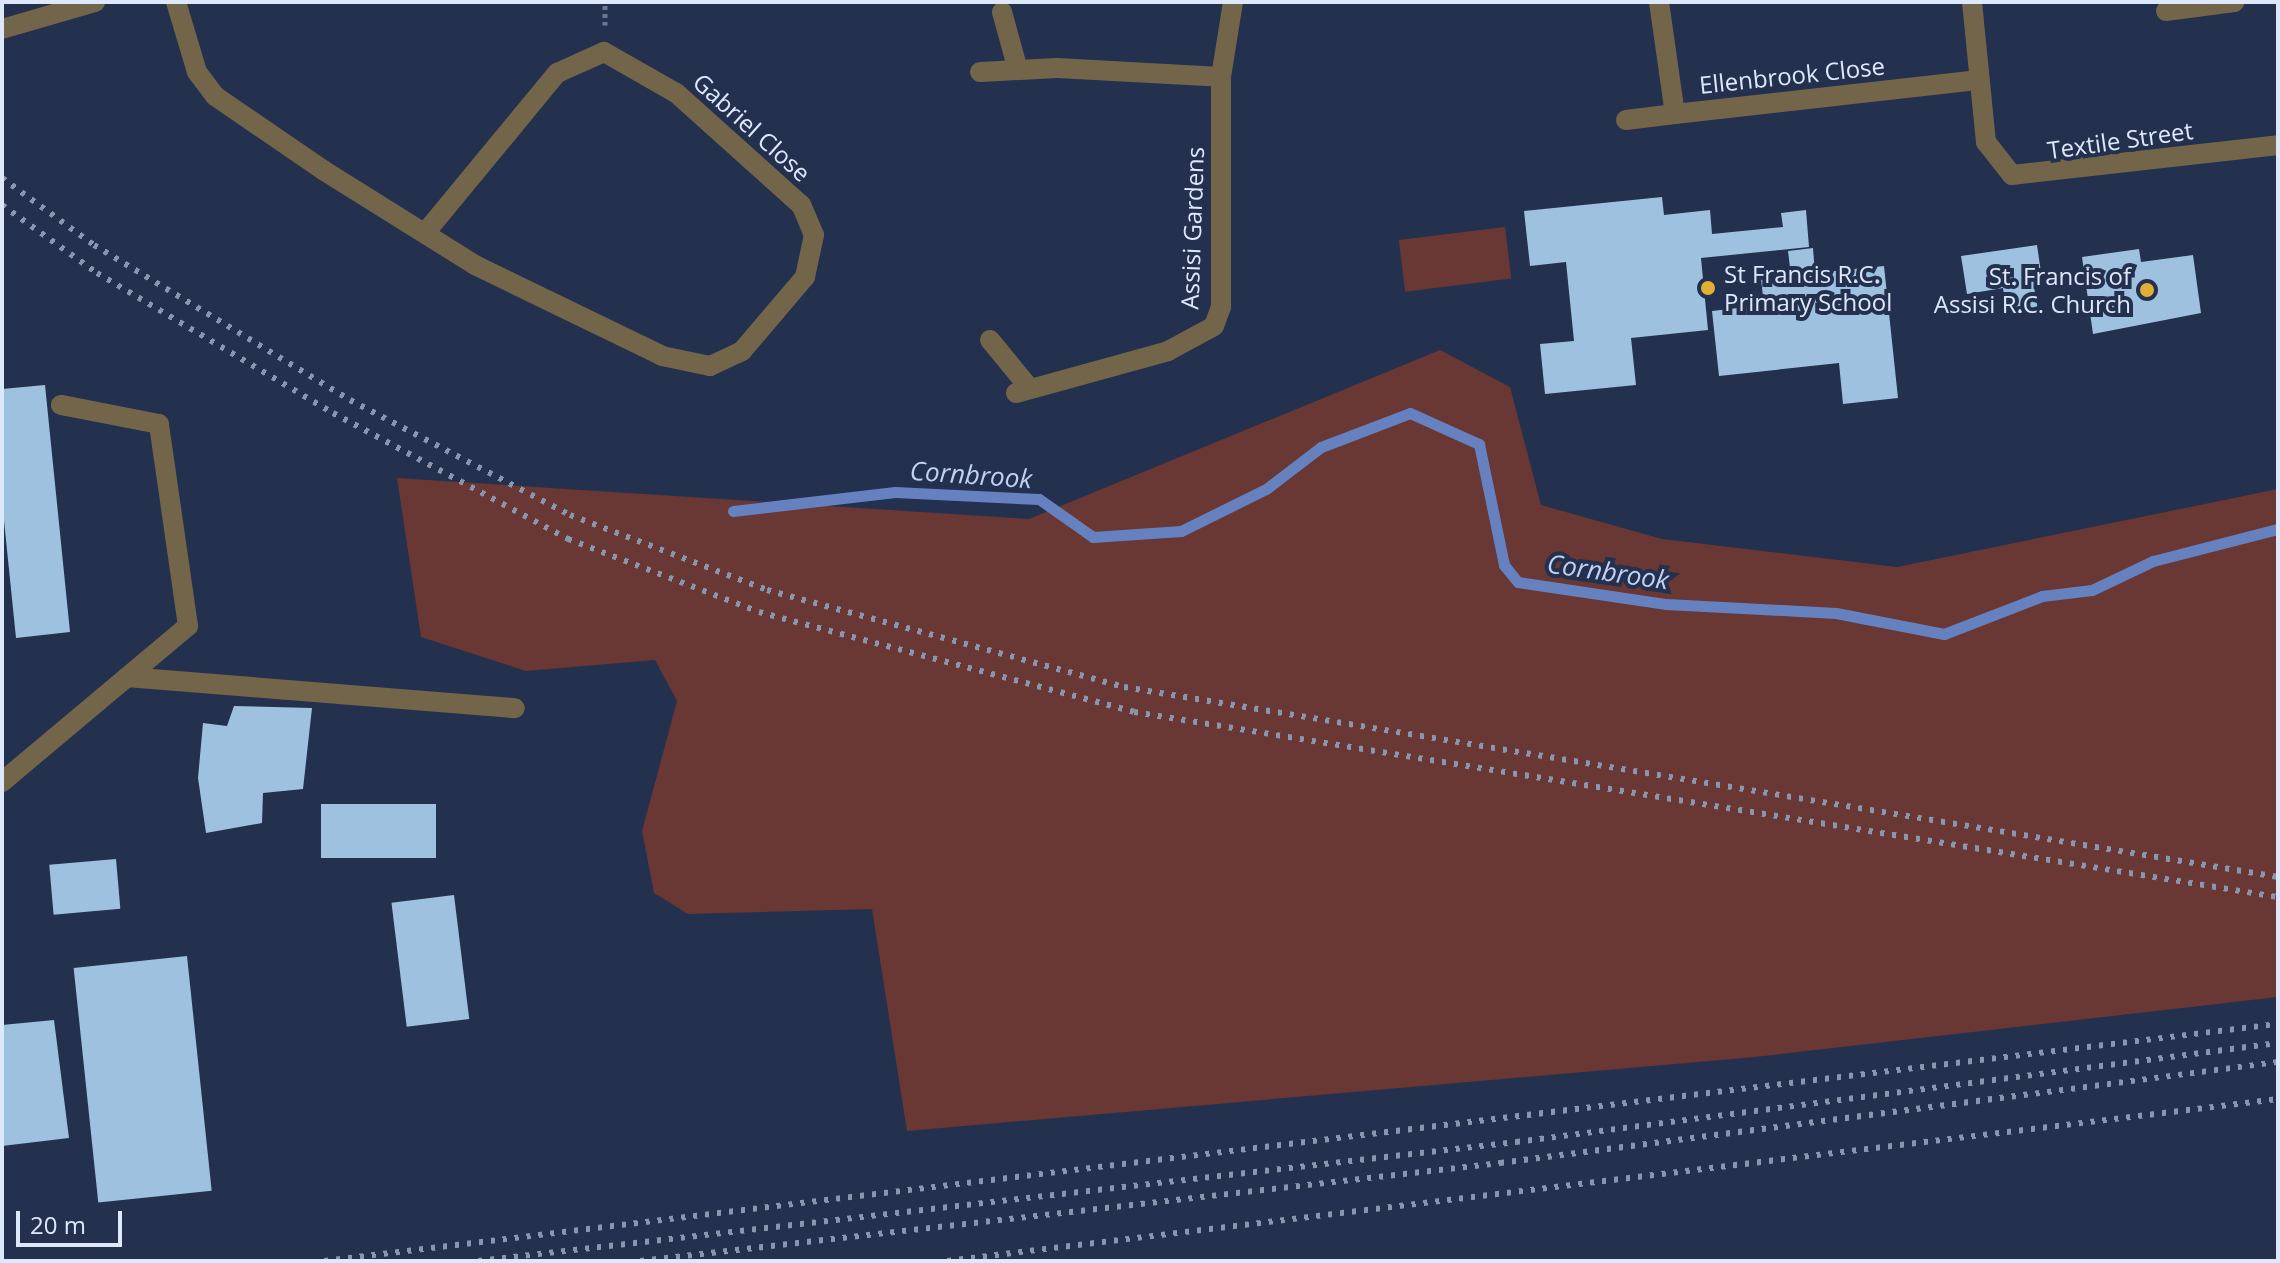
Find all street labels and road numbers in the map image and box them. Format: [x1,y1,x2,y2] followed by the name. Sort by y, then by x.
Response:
[1698,51,1886,99] street label: Ellenbrook Close
[688,67,816,187] street label: Gabriel Close
[2045,116,2195,164] street label: Textile Street
[1175,146,1209,310] street label: Assisi Gardens

